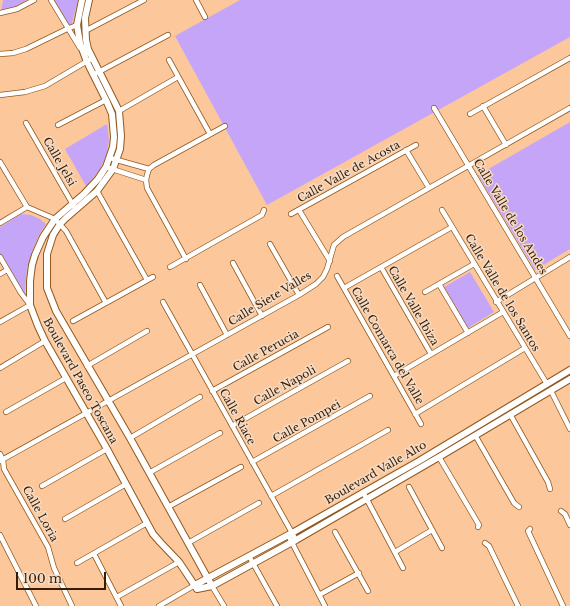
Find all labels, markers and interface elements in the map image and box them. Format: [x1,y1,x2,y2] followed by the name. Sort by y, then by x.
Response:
[40,135,78,189] street label: Calle Jelsi
[295,138,403,206] street label: Calle Valle de Acosta
[470,157,550,277] street label: Calle Valle de los Andes
[462,232,542,354] street label: Calle Valle de los Santos
[385,264,441,348] street label: Calle Valle Ibiza
[226,269,314,329] street label: Calle Siete Valles
[348,285,426,407] street label: Calle Comarca del Valle
[40,316,120,446] street label: Boulevard Paseo Toscana
[231,327,301,375] street label: Calle Perucia
[252,363,318,409] street label: Calle Napoli
[216,387,258,447] street label: Calle Riace
[271,398,343,446] street label: Calle Pompei
[323,439,429,507] street label: Boulevard Valle Alto
[19,484,61,544] street label: Calle Loria
[18,564,108,590] scale bar
[23,571,62,586] text: 100 m

